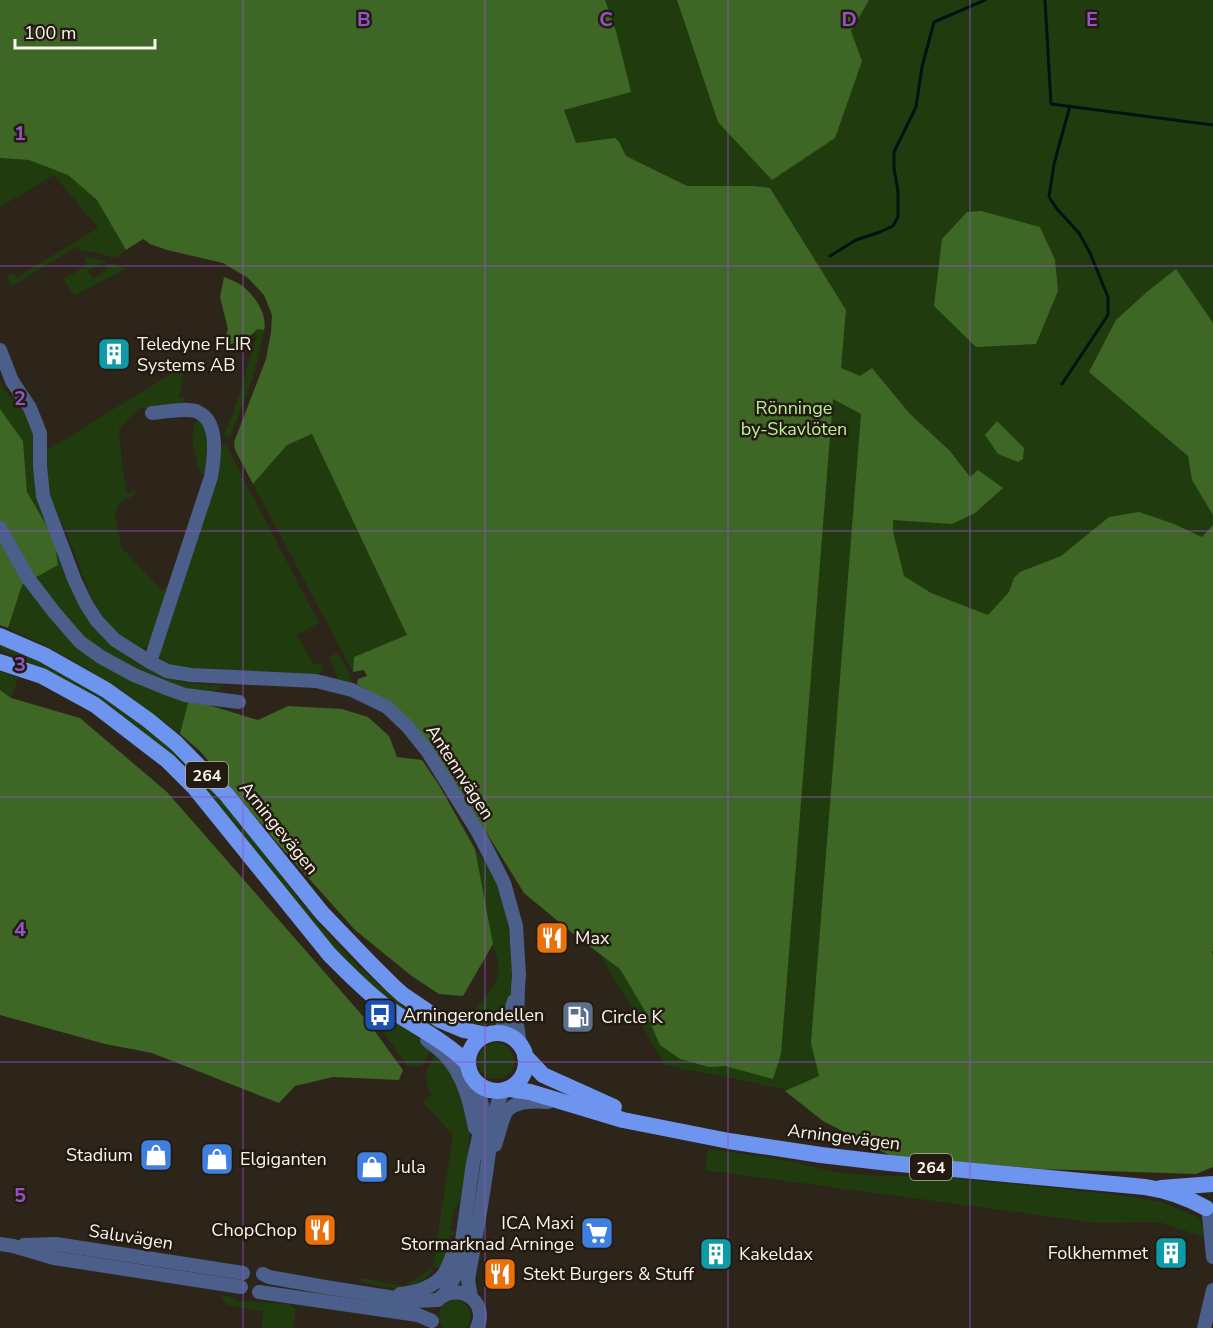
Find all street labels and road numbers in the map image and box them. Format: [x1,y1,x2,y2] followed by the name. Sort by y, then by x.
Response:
[420,720,500,824] street label: Antennvägen
[186,762,228,788] road number: 264
[234,776,324,880] street label: Arningevägen
[786,1118,902,1156] street label: Arningevägen
[910,1154,952,1180] road number: 264
[87,1218,175,1256] street label: Saluvägen

